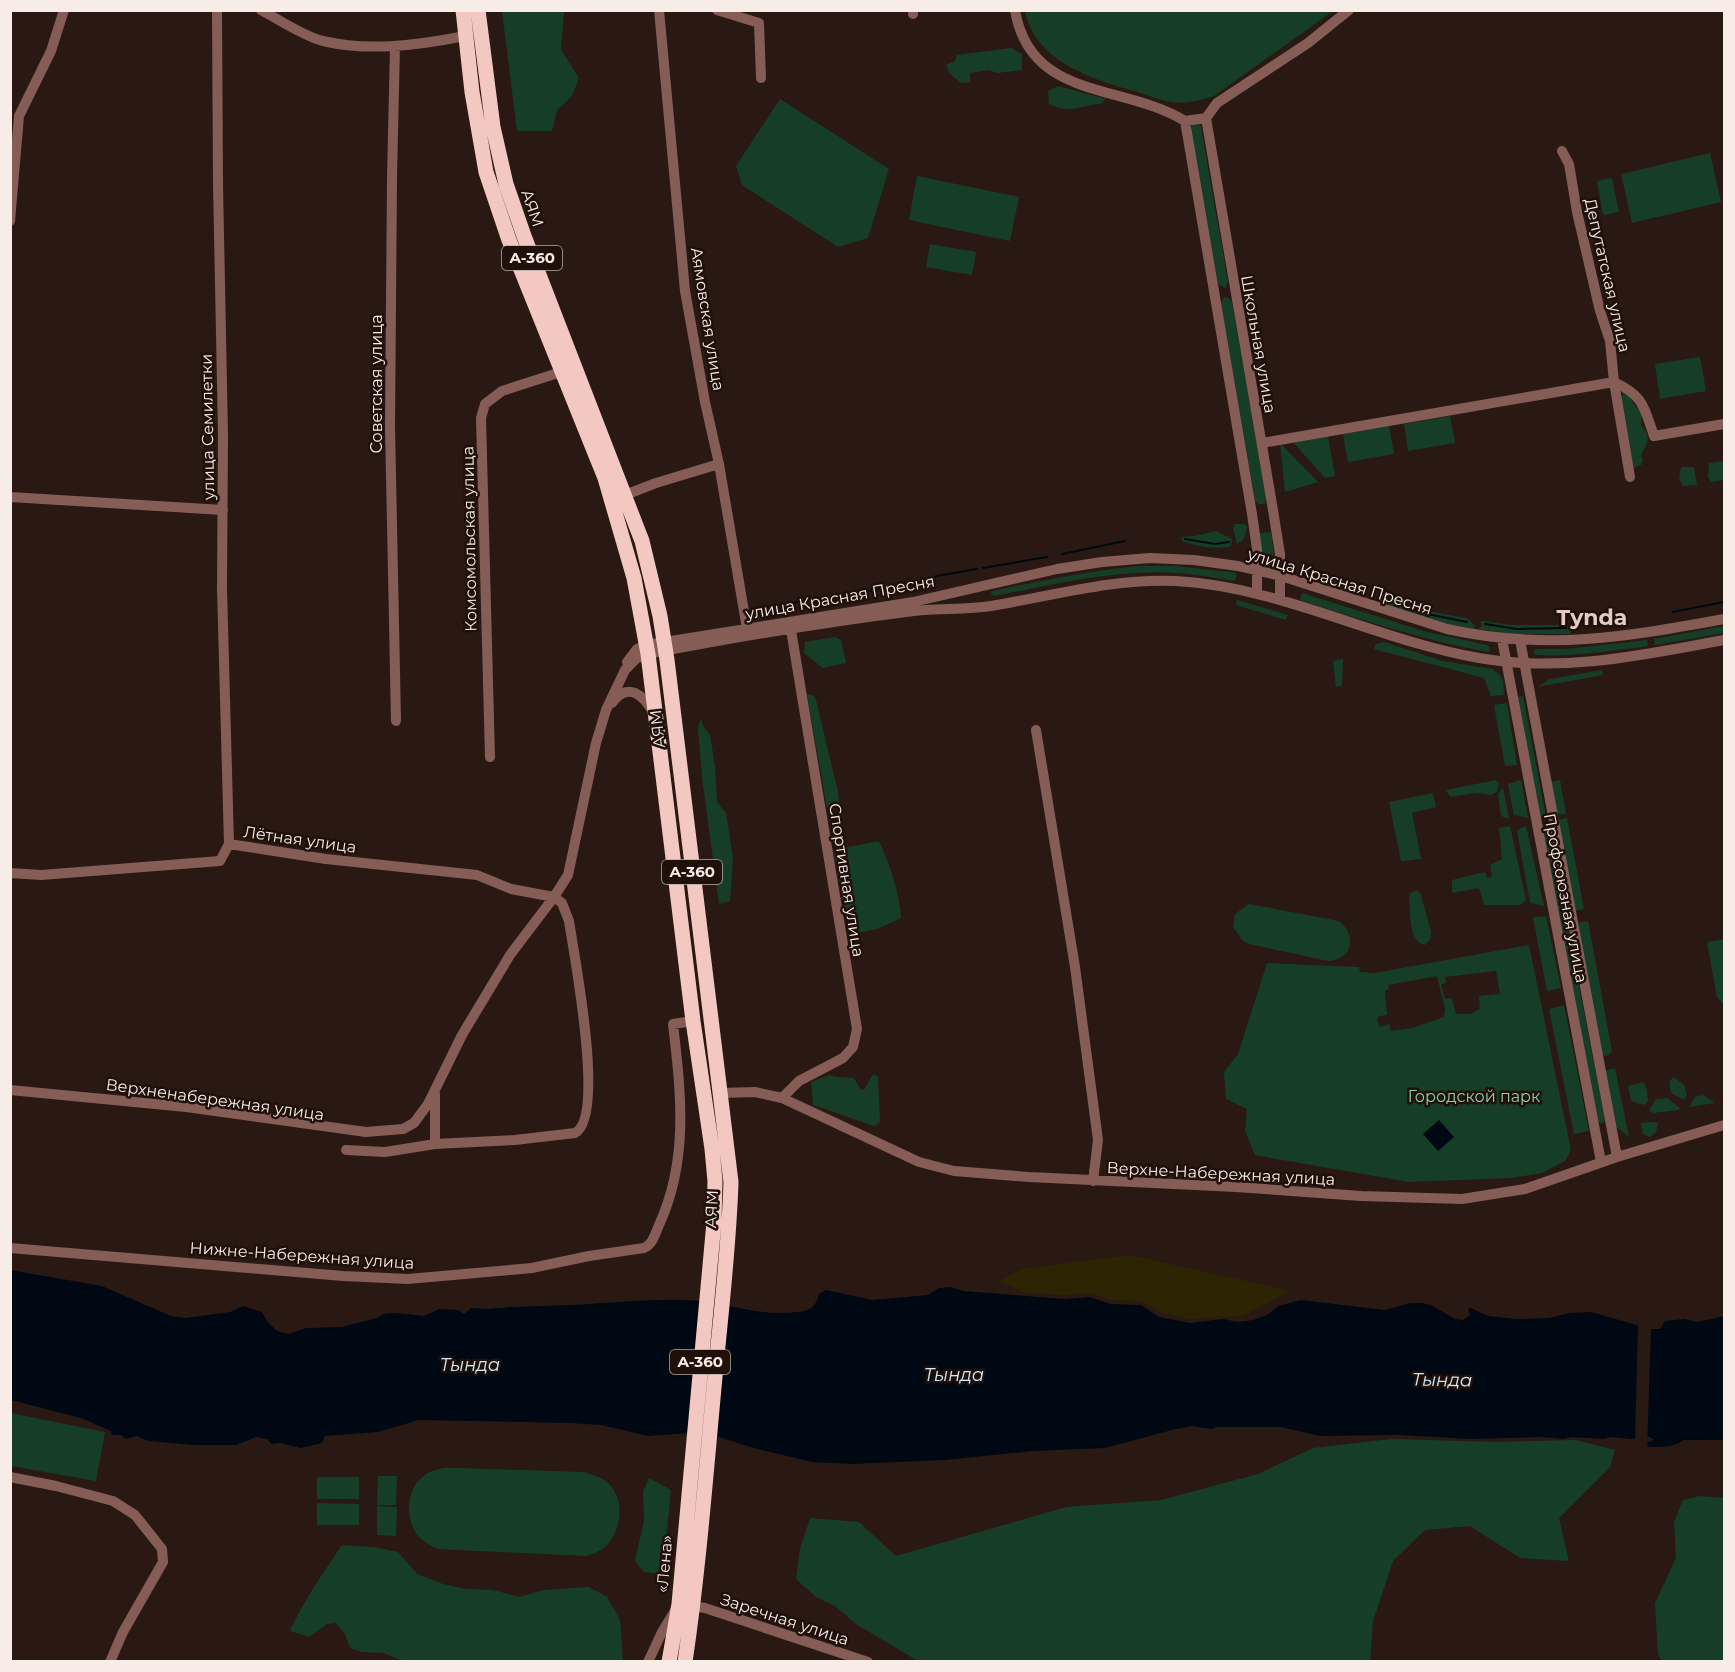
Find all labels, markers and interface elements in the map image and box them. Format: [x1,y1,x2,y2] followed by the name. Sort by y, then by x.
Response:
[517,187,548,229] street label: АЯМ
[1581,196,1634,354] street label: Депутатская улица
[502,246,562,270] road number: А-360
[687,246,728,392] street label: Аямовская улица
[1237,274,1280,415] street label: Школьная улица
[367,314,386,454] street label: Советская улица
[197,354,218,501] street label: улица Семилетки
[458,446,481,632] street label: Комсомольская улица
[1244,544,1434,619] street label: улица Красная Пресня
[743,571,936,624] street label: улица Красная Пресня
[1557,604,1627,631] district label: Tynda
[646,709,669,749] street label: АЯМ
[825,802,868,958] street label: Спортивная улица
[1540,812,1591,984] street label: Профсоюзная улица
[242,822,358,857] street label: Лётная улица
[662,860,722,884] road number: А-360
[105,1075,325,1124] street label: Верхненабережная улица
[1408,1087,1541,1106] park label: Городской парк
[1106,1158,1336,1189] street label: Верхне-Набережная улица
[701,1189,722,1229] street label: АЯМ
[189,1238,415,1273] street label: Нижне-Набережная улица
[670,1350,730,1374] road number: А-360
[440,1354,500,1376] water label: Тында
[924,1364,984,1386] water label: Тында
[1412,1368,1472,1392] water label: Тында
[653,1534,676,1594] street label: «Лена»
[718,1590,851,1649] street label: Заречная улица

